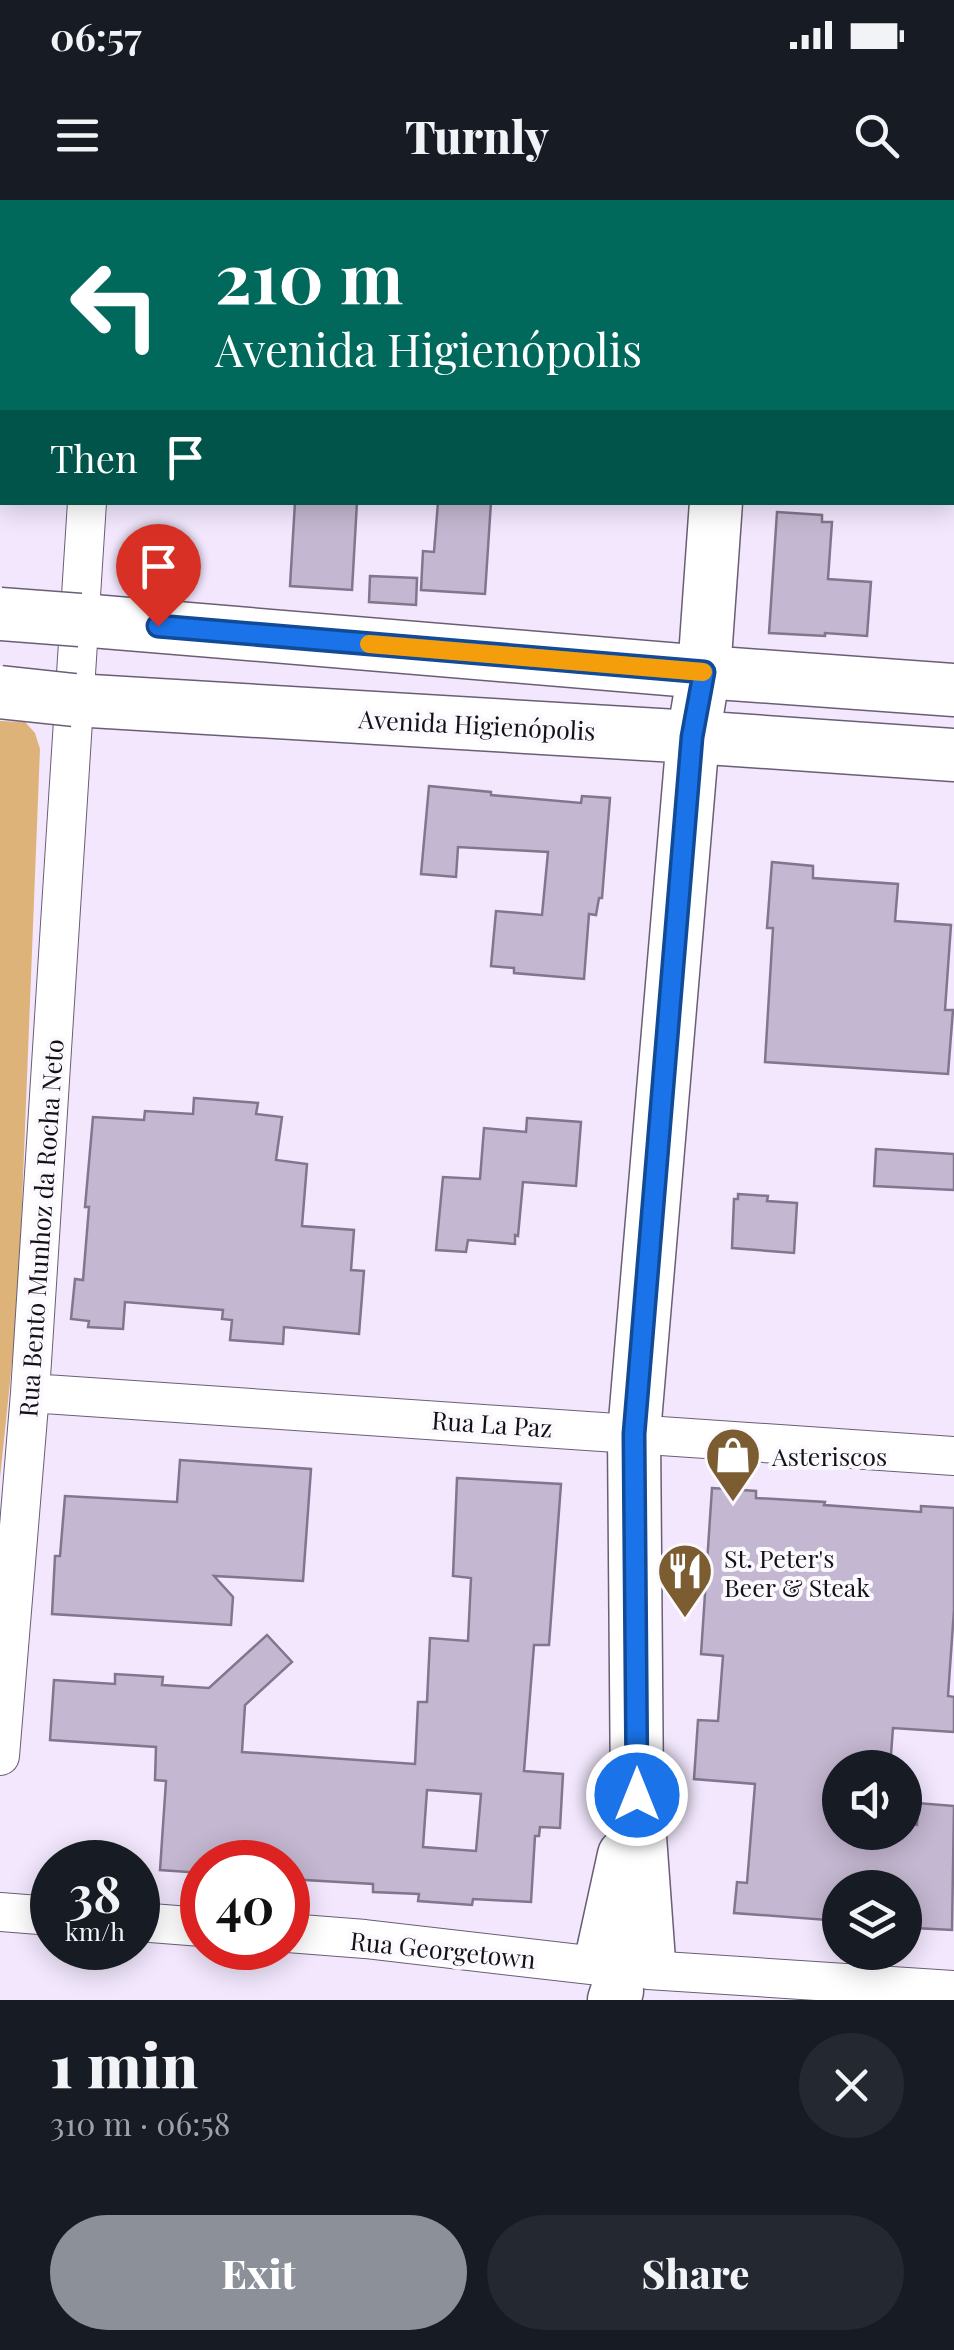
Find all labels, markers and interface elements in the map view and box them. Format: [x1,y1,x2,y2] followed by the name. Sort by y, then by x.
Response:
[50,10,142,61] text: 06:57
[405,105,549,165] text: Turnly
[50,108,105,163] icon: menu
[849,108,904,163] icon: search
[215,228,403,322] text: 210 m
[50,240,180,370] icon: left
[215,318,642,378] text: Avenida Higienópolis
[158,430,213,485] icon: arrive
[50,432,138,483] text: Then
[116,524,201,627] pin
[131,539,186,594] icon: arrive
[357,701,596,747] street label: Avenida Higienópolis
[10,1038,70,1418] street label: Rua Bento Munhoz da Rocha Neto
[431,1402,553,1444] street label: Rua La Paz
[703,1425,763,1504] shop icon: Asteriscos
[771,1439,887,1472] place label: Asteriscos
[655,1541,715,1620] restaurant icon: St. Peter's Beer & Steak
[724,1541,870,1603] place label: St. Peter's Beer & Steak
[585,1743,689,1847] position arrow
[822,1750,922,1970] map controls
[822,1750,922,1850] button: sound
[180,1840,310,1970] speed limit sign: 40
[69,1859,121,1926] text: 38
[822,1870,922,1970] button: layers
[65,1914,125,1947] text: km/h
[349,1923,537,1975] street label: Rua Georgetown
[50,2023,198,2103] text: 1 min
[799,2033,904,2138] button: close
[50,2101,230,2144] text: 310 m · 06:58
[50,2215,467,2330] button: Exit
[487,2215,904,2330] button: Share

